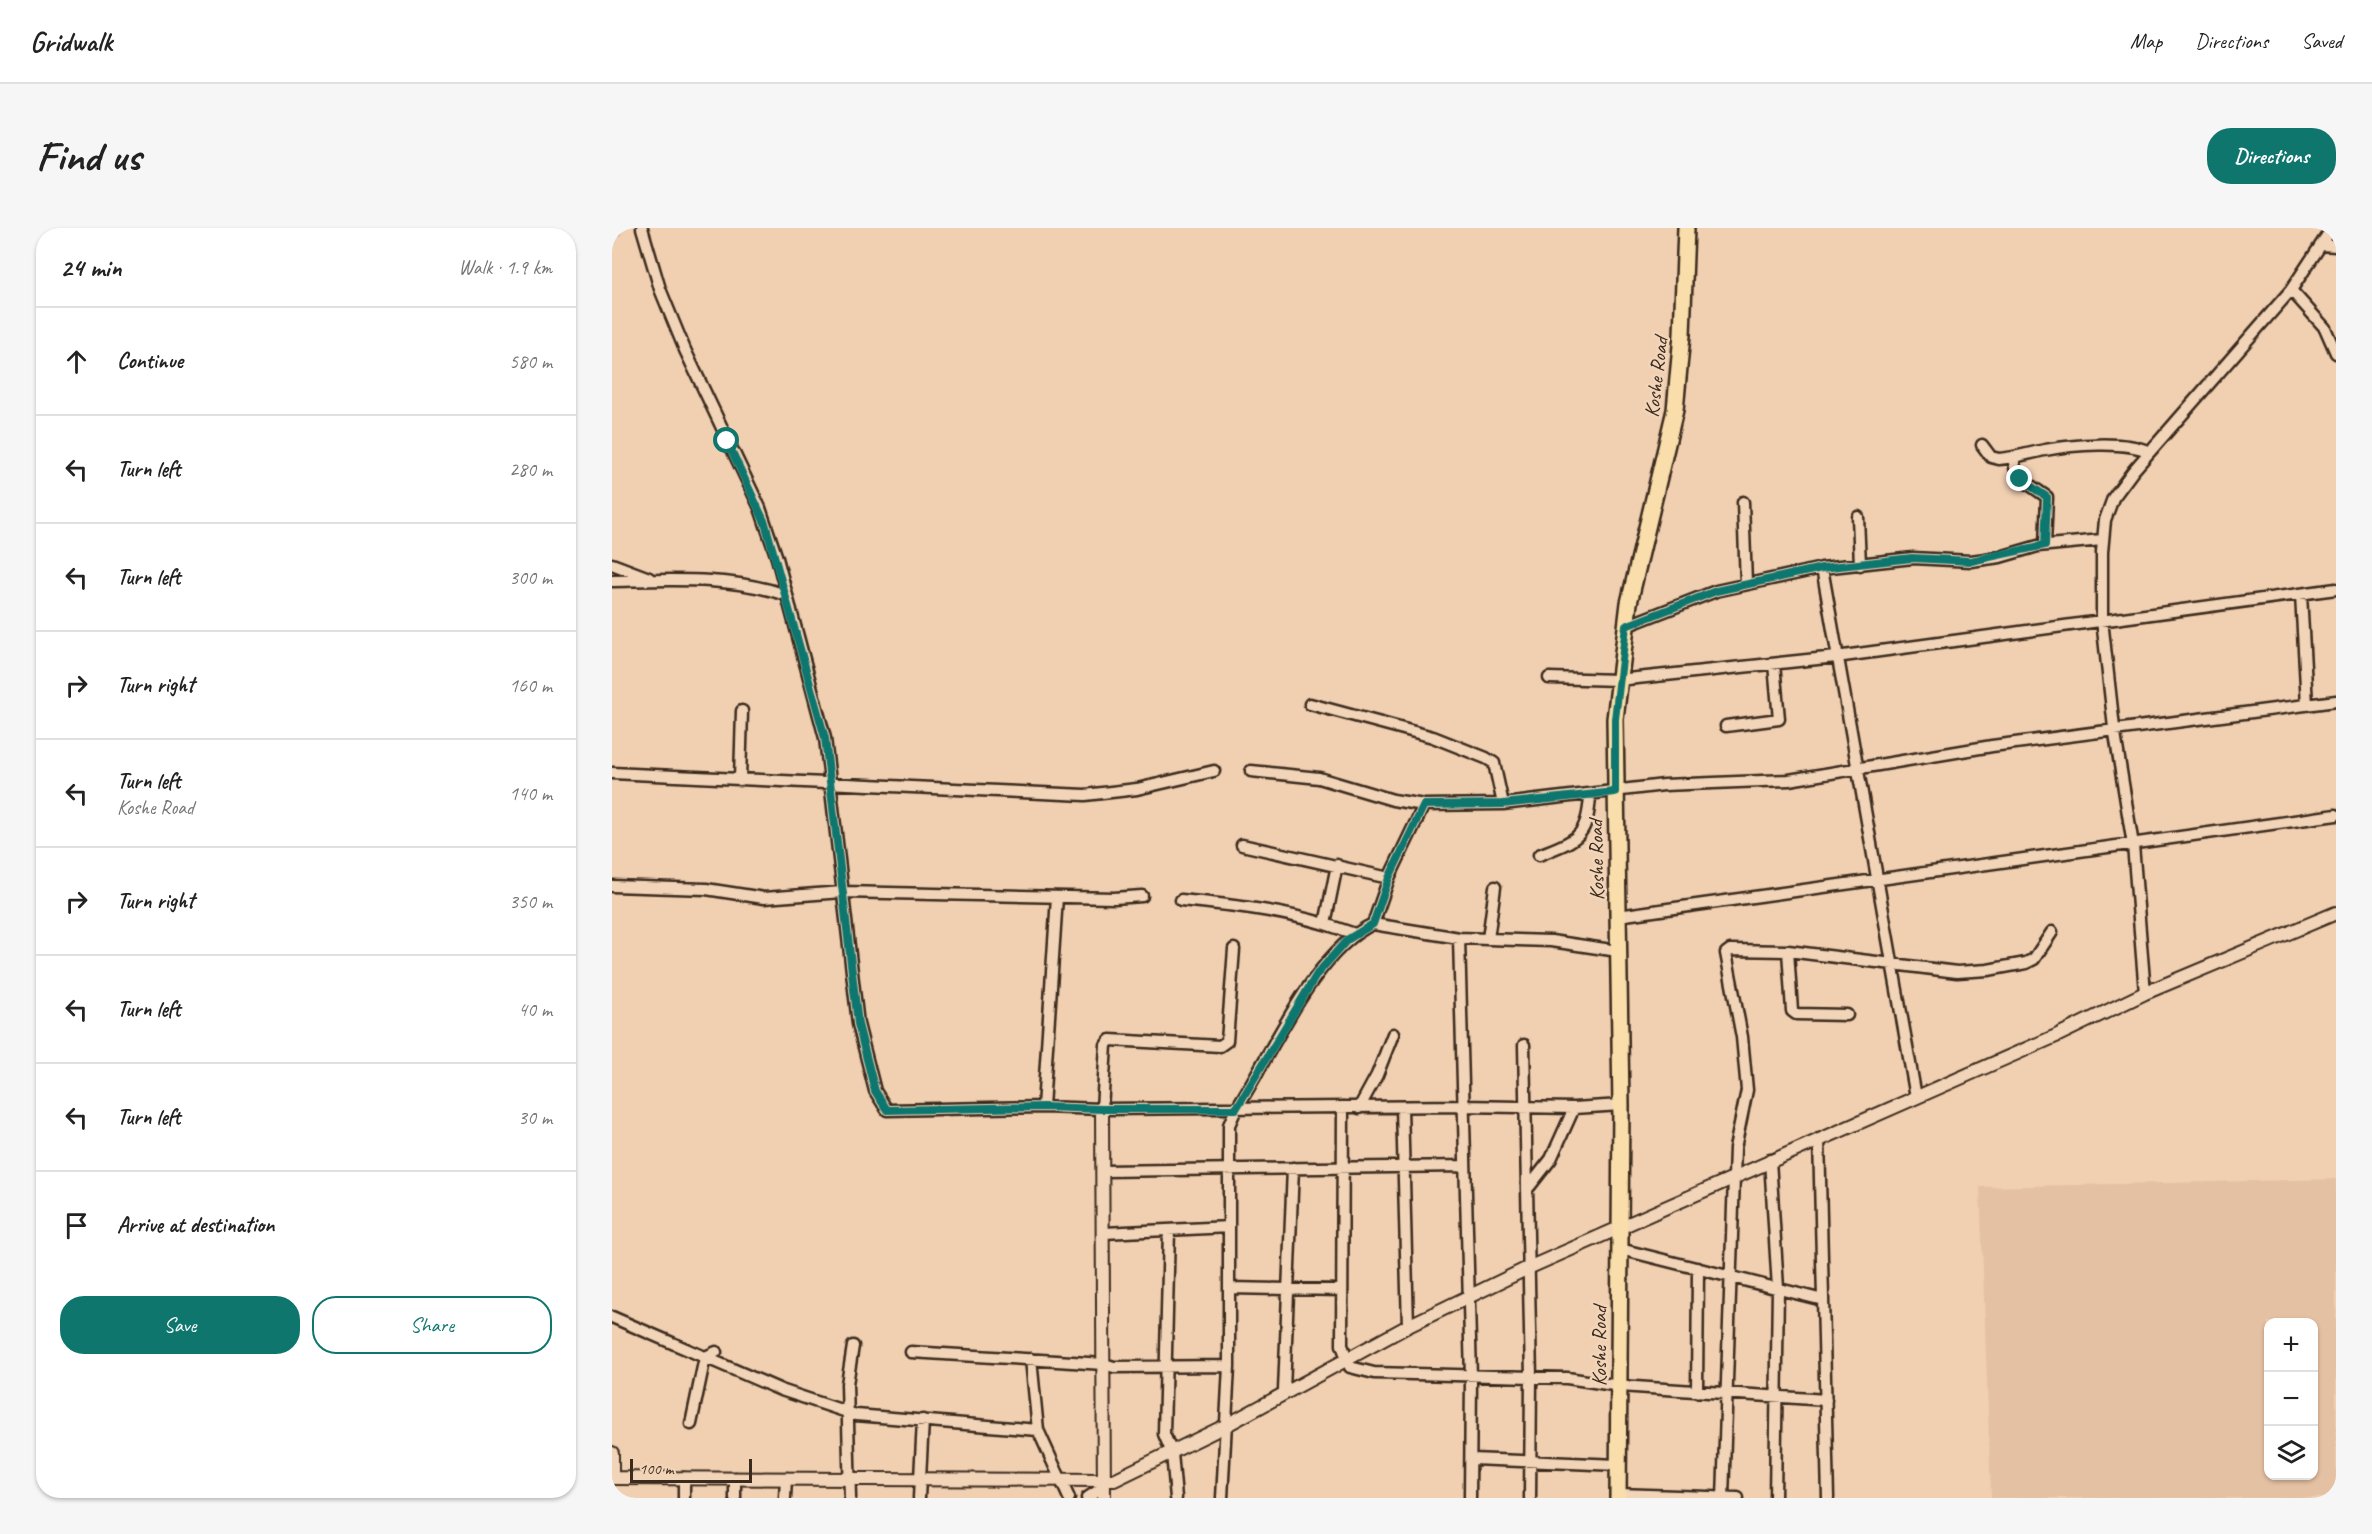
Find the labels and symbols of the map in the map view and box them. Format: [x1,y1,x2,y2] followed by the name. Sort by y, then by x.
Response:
[1638,333,1674,419] street label: Koshe Road
[713,427,739,453] route start
[2006,465,2032,491] route end
[1582,817,1610,901] street label: Koshe Road
[1586,1303,1612,1386] street label: Koshe Road
[630,1456,752,1484] scale bar

